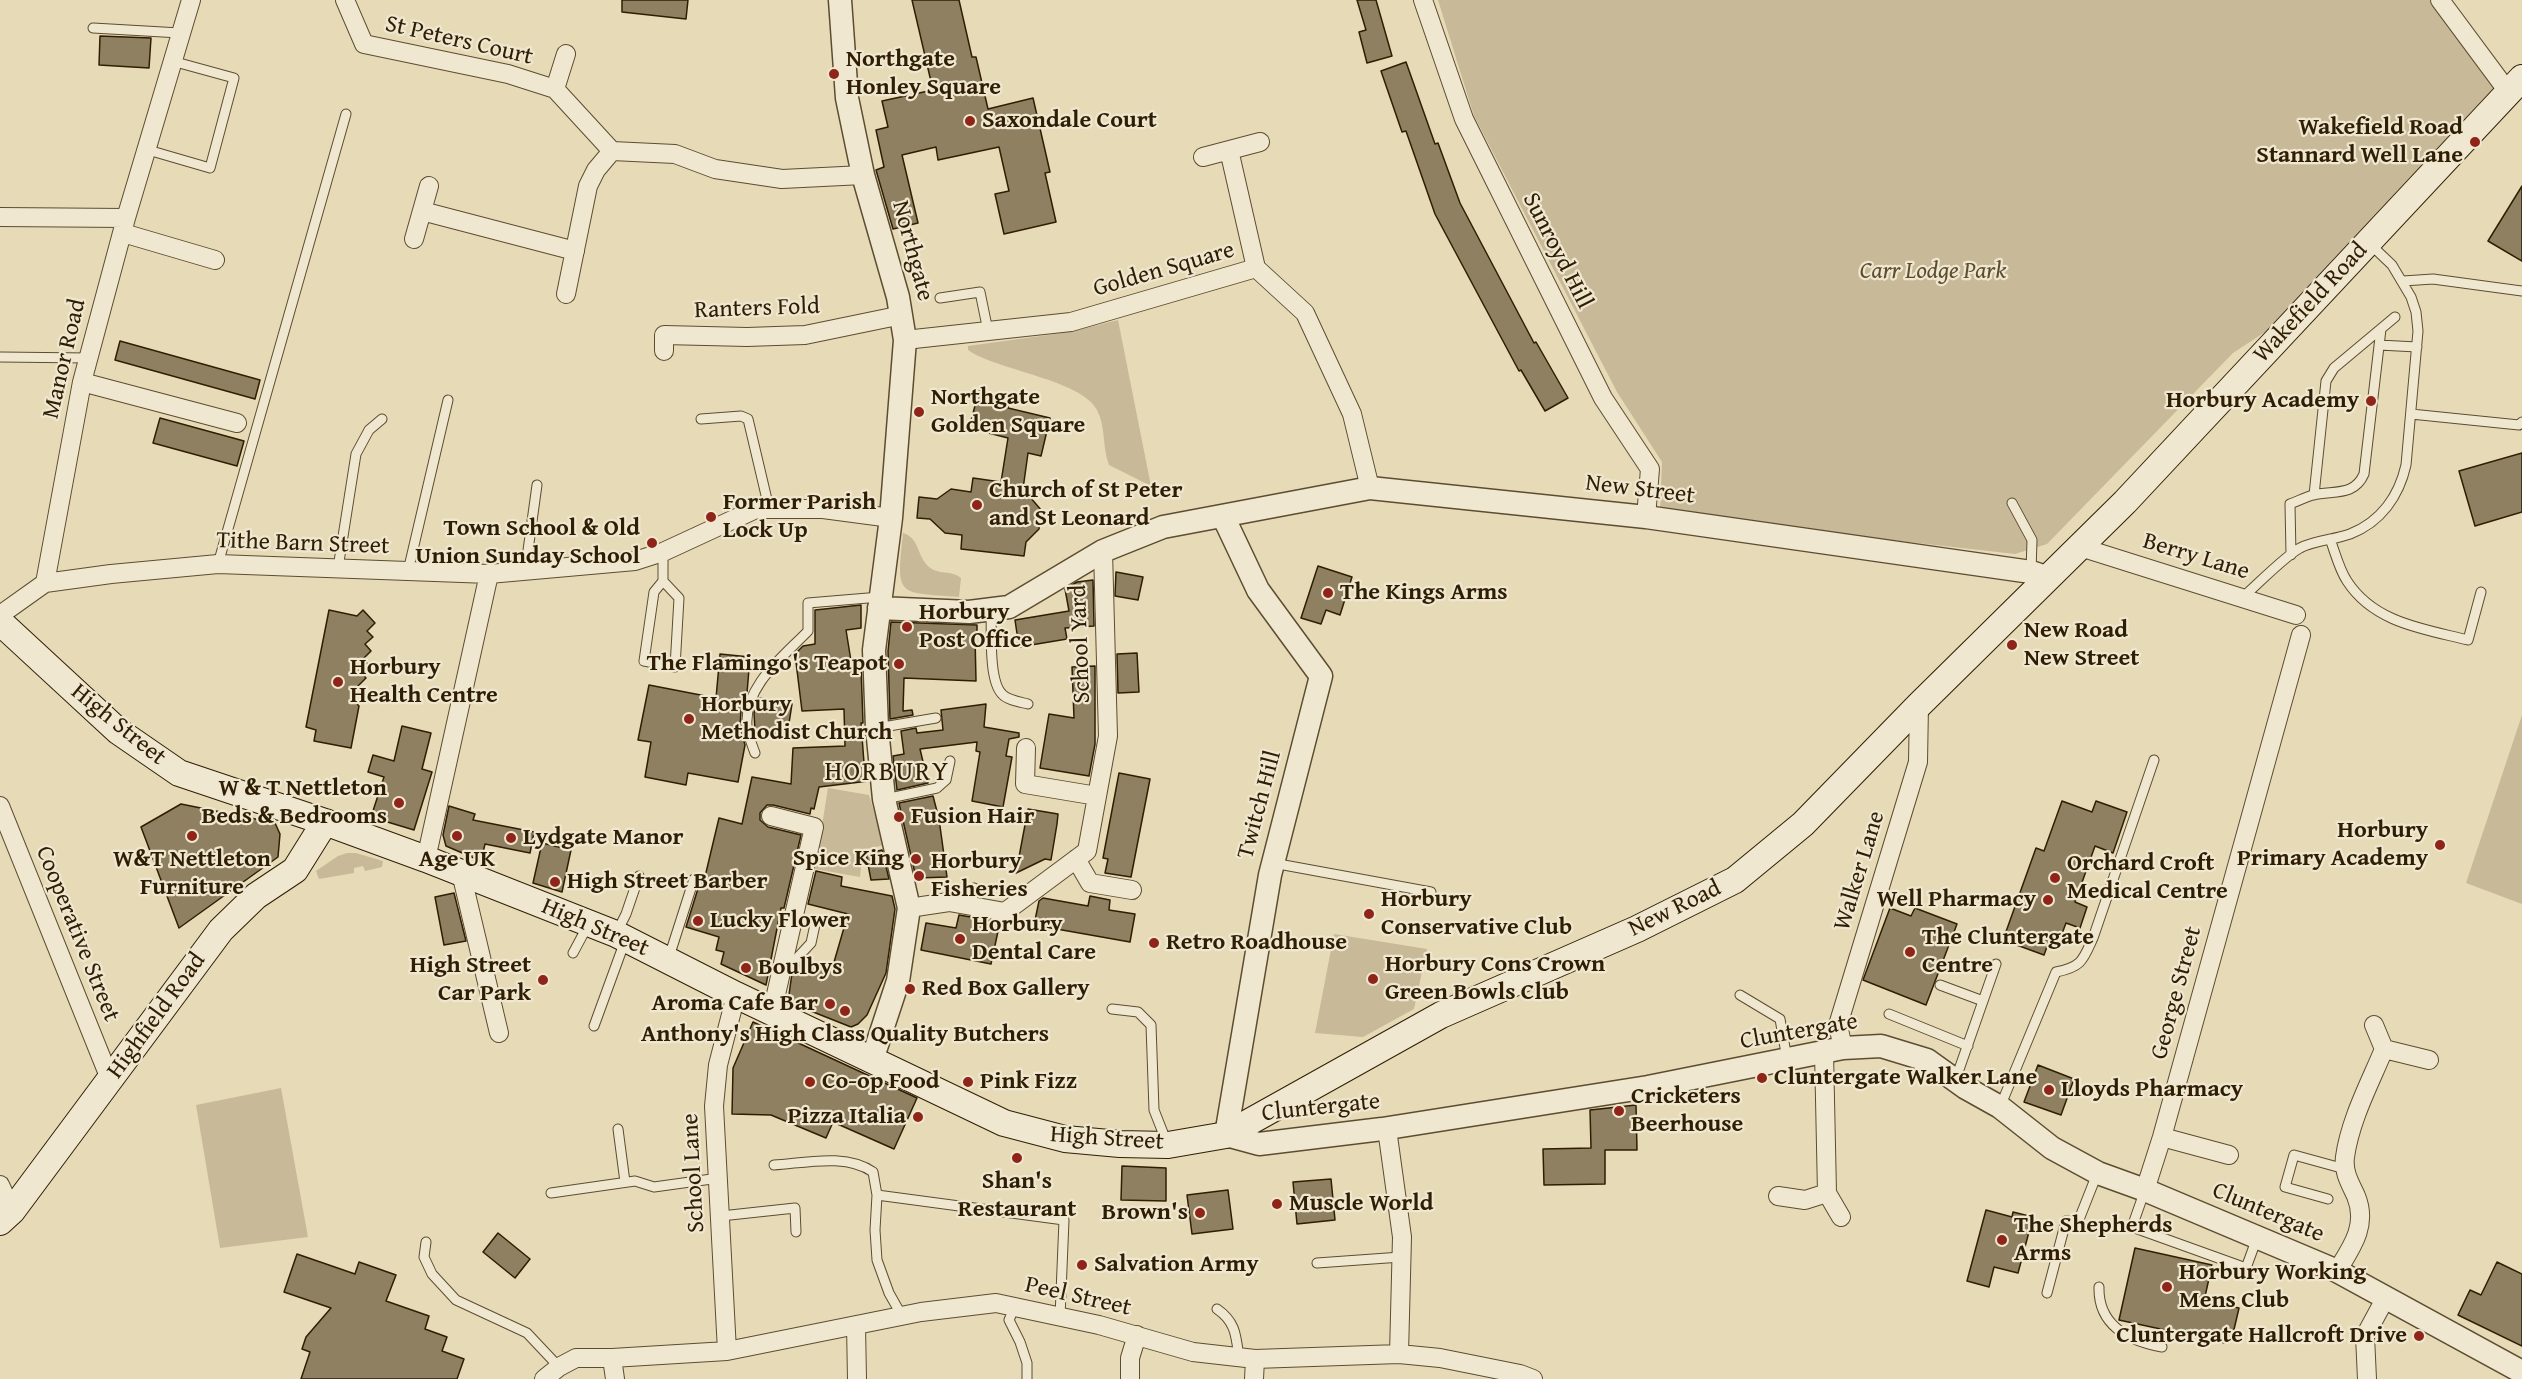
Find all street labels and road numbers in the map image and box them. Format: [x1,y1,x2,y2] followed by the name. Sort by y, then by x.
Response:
[382,10,536,72] street label: St Peters Court
[1516,188,1598,314] street label: Sunroyd Hill
[885,198,939,304] street label: Northgate
[1090,236,1238,304] street label: Golden Square
[2248,237,2374,369] street label: Wakefield Road
[694,292,820,326] street label: Ranters Fold
[37,296,93,422] street label: Manor Road
[1584,469,1696,511] street label: New Street
[216,527,390,561] street label: Tithe Barn Street
[2139,527,2253,587] street label: Berry Lane
[1065,584,1097,704] street label: School Yard
[65,678,171,772] street label: High Street
[1232,748,1288,862] street label: Twitch Hill
[1828,808,1892,934] street label: Walker Lane
[29,842,125,1026] street label: Cooperative Street
[1624,874,1726,944] street label: New Road
[537,892,653,964] street label: High Street
[2145,923,2209,1063] street label: George Street
[102,947,212,1085] street label: Highfield Road
[1738,1007,1860,1057] street label: Cluntergate
[1260,1087,1382,1129] street label: Cluntergate
[676,1112,712,1234] street label: School Lane
[1049,1121,1165,1157] street label: High Street
[2208,1177,2328,1249] street label: Cluntergate
[1022,1271,1134,1323] street label: Peel Street

